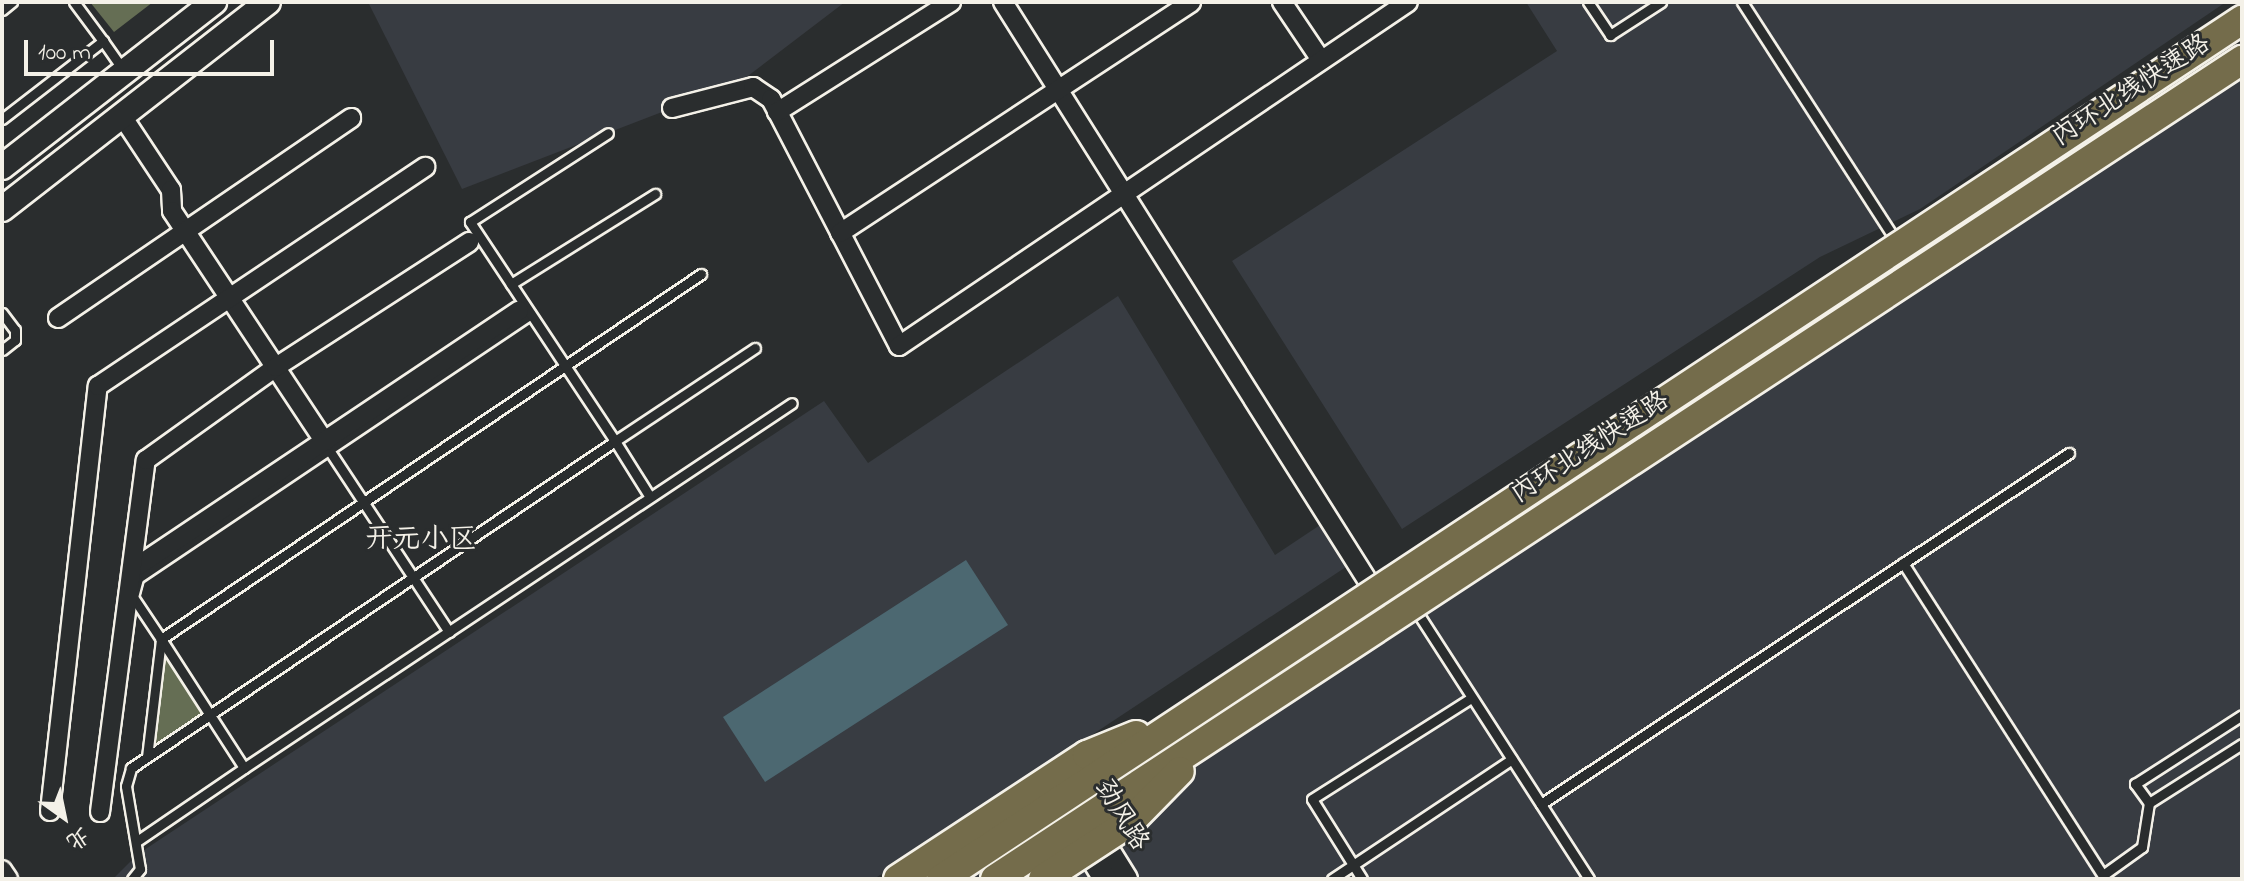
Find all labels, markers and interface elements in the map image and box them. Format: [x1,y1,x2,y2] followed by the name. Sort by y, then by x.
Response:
[28,24,278,74] scale bar
[2047,29,2217,155] street label: 内环北线快速路
[38,36,91,71] text: 100 m
[1506,386,1676,512] street label: 内环北线快速路
[365,524,477,558] district label: 开元小区
[1086,775,1154,857] street label: 劲风路
[24,777,104,857] north arrow
[59,818,95,857] text: 北

